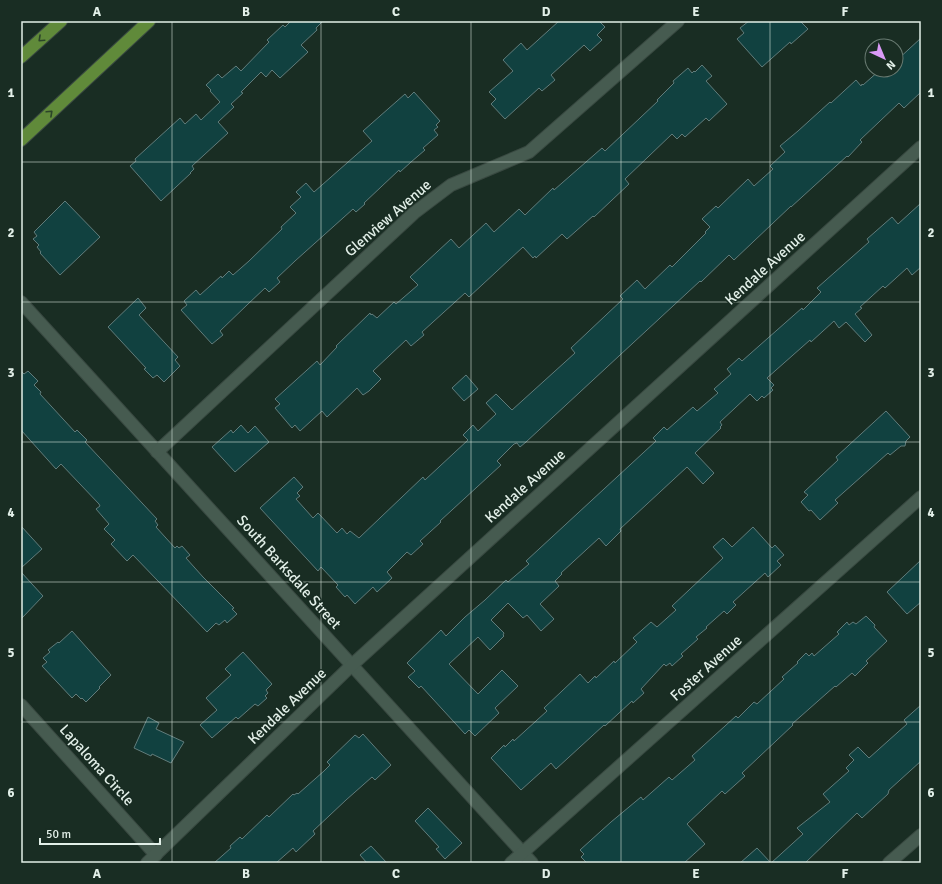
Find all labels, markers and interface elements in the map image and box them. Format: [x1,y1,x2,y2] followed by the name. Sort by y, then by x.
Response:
[93,4,102,20] text: A
[242,4,250,20] text: B
[392,4,400,20] text: C
[542,4,551,20] text: D
[692,4,700,20] text: E
[842,4,849,20] text: F
[38,34,46,42] one-way arrow
[864,38,904,78] north arrow
[883,57,898,72] text: N
[7,85,15,101] text: 1
[927,85,935,101] text: 1
[45,111,52,118] one-way arrow
[341,176,435,260] street label: Glenview Avenue
[7,225,15,241] text: 2
[927,225,935,241] text: 2
[721,227,809,309] street label: Kendale Avenue
[7,365,15,381] text: 3
[927,365,935,381] text: 3
[481,445,569,527] street label: Kendale Avenue
[7,505,15,521] text: 4
[927,505,935,521] text: 4
[233,511,345,633] street label: South Barksdale Street
[666,631,746,705] street label: Foster Avenue
[7,645,15,661] text: 5
[927,645,935,661] text: 5
[244,664,330,748] street label: Kendale Avenue
[56,721,138,809] street label: Lapaloma Circle
[7,785,15,801] text: 6
[927,785,935,801] text: 6
[40,820,160,846] scale bar
[46,827,71,842] text: 50 m
[93,866,102,882] text: A
[242,866,250,882] text: B
[392,866,400,882] text: C
[542,866,551,882] text: D
[692,866,700,882] text: E
[842,866,849,882] text: F

